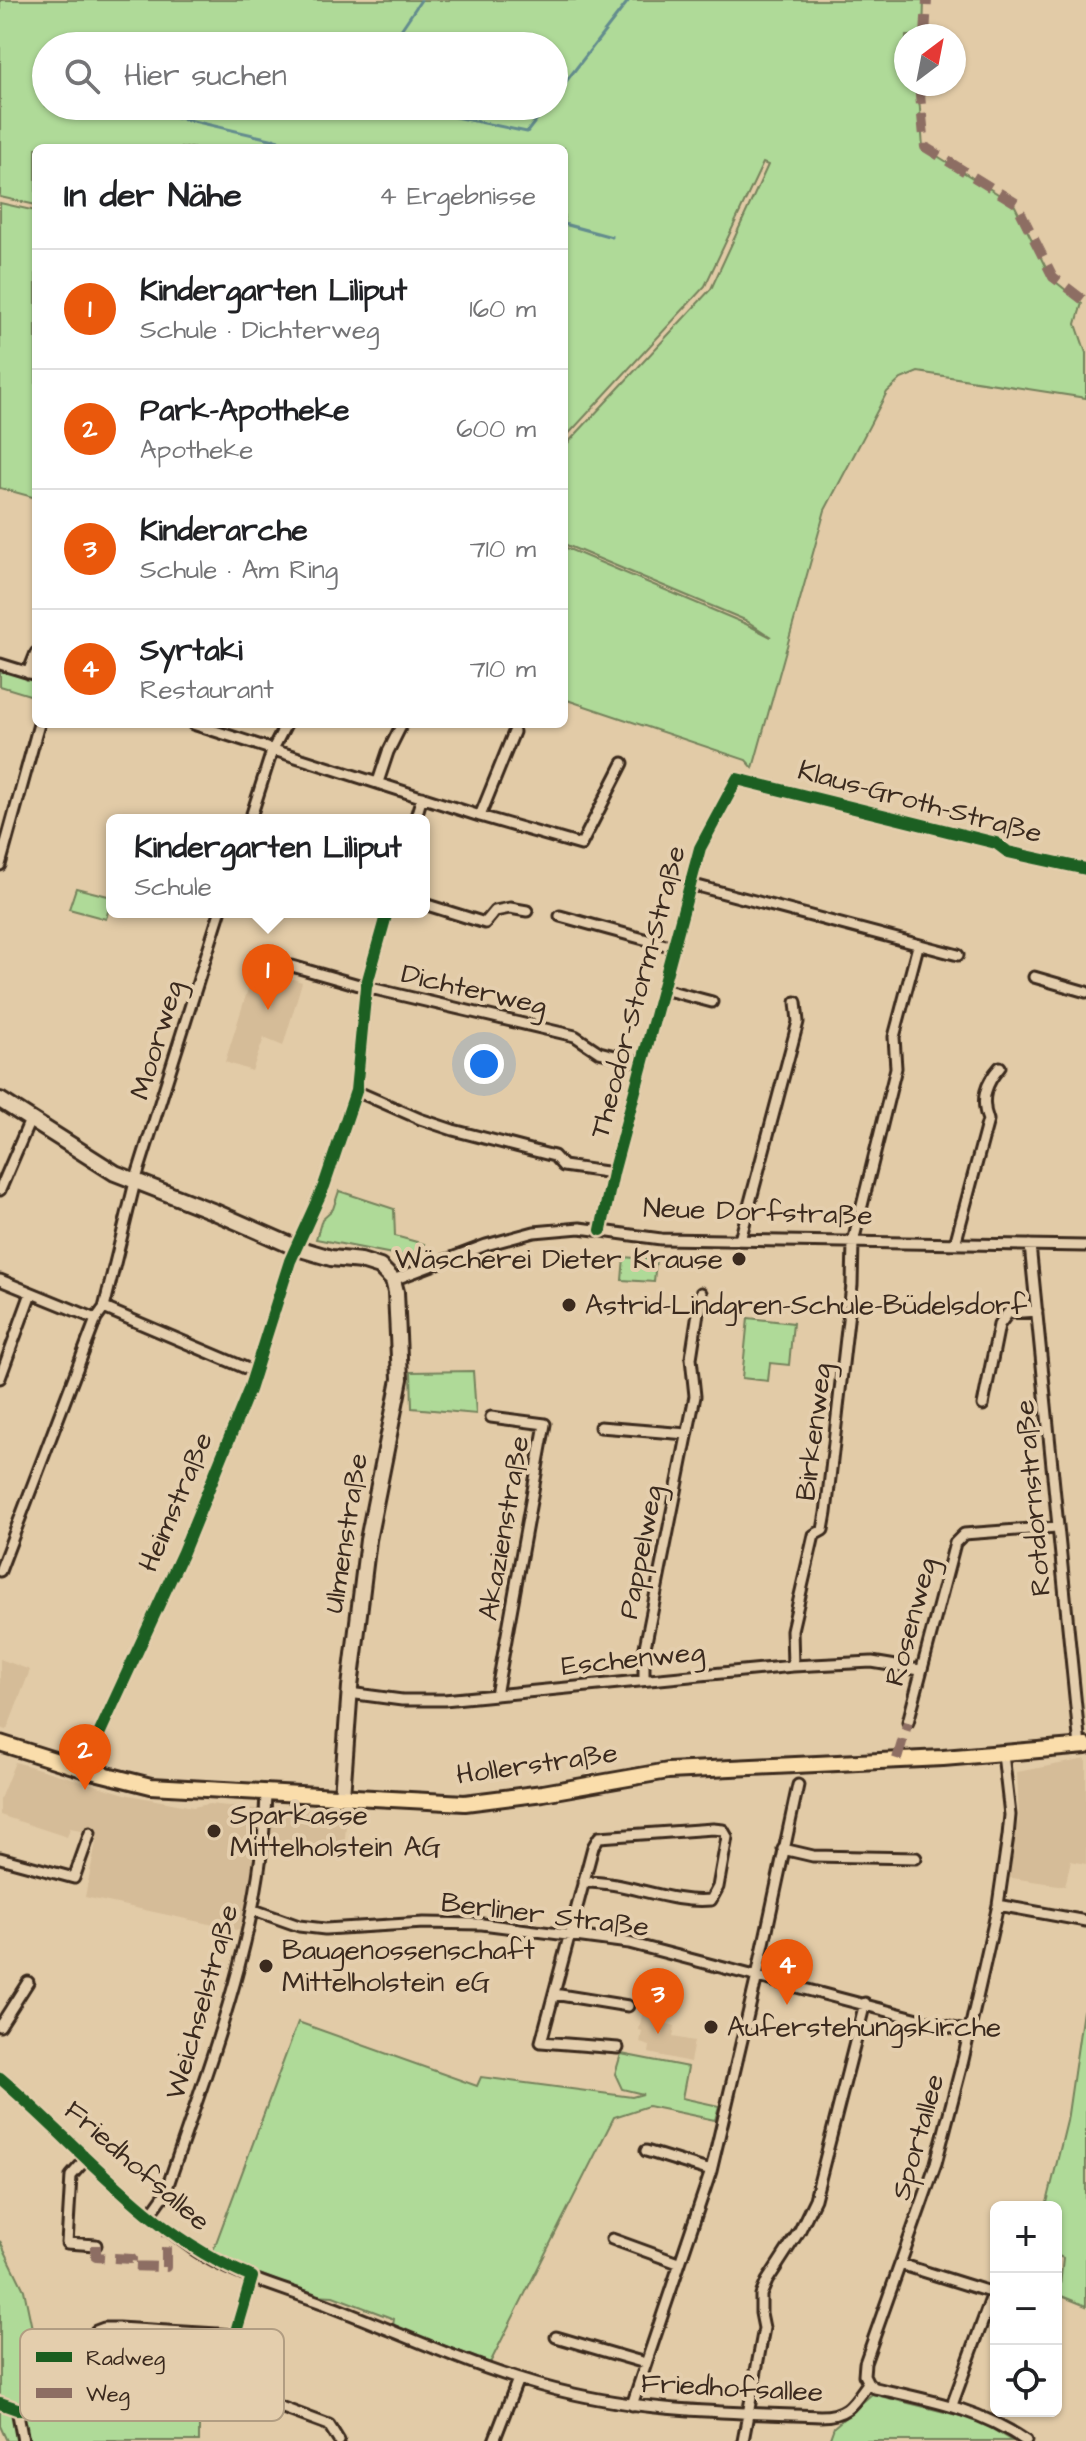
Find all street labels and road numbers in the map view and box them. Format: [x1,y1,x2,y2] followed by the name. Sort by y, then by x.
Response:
[794,751,1046,853] street label: Klaus-Groth-Straße
[580,841,696,1143] street label: Theodor-Storm-Straße
[397,954,551,1027] street label: Dichterweg
[120,976,194,1104] street label: Moorweg
[643,1189,873,1235] street label: Neue Dorfstraße
[786,1361,843,1503] street label: Birkenweg
[1005,1398,1061,1598] street label: Rotdornstraße
[129,1426,223,1578] street label: Heimstraße
[469,1433,539,1623] street label: Akazienstraße
[314,1450,378,1616] street label: Ulmenstraße
[609,1482,674,1622] street label: Pappelweg
[875,1554,948,1691] street label: Rosenweg
[560,1632,707,1687] street label: Eschenweg
[454,1733,620,1795] street label: Hollerstraße
[439,1883,651,1947] street label: Berliner Straße
[156,1900,248,2104] street label: Weichselstraße
[881,2069,955,2205] street label: Sportallee
[55,2092,219,2240] street label: Friedhofsallee
[640,2364,824,2412] street label: Friedhofsallee

